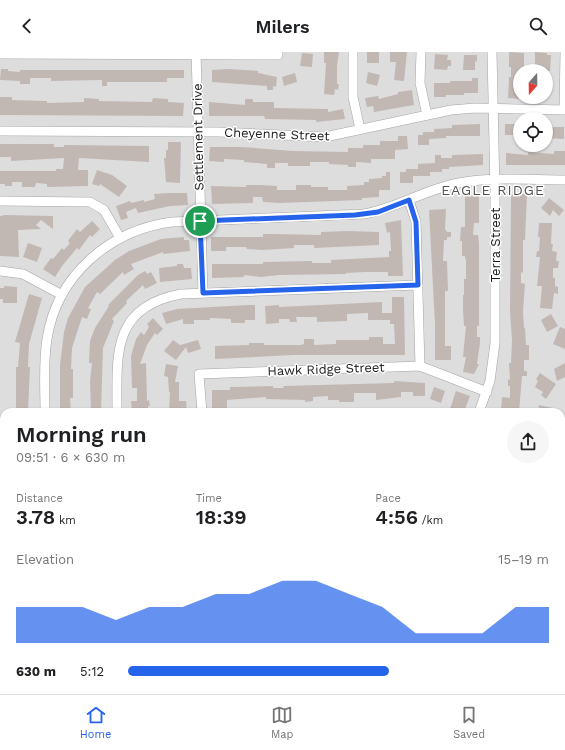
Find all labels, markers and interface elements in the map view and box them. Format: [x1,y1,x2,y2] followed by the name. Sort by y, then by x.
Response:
[16,15,38,37] icon: back
[527,15,549,37] icon: search
[255,16,310,37] text: Milers
[513,64,553,104] north arrow
[513,64,553,152] map controls
[190,83,206,191] street label: Settlement Drive
[513,112,553,152] button: locate
[224,125,331,143] street label: Cheyenne Street
[441,182,545,198] district label: EAGLE RIDGE
[183,204,217,238] pin
[488,207,503,282] street label: Terra Street
[189,210,211,232] icon: arrive
[267,359,385,379] street label: Hawk Ridge Street
[507,421,549,463] button: share
[16,422,147,447] text: Morning run
[16,450,125,465] text: 09:51 · 6 × 630 m
[16,492,63,505] text: Distance
[196,492,222,505] text: Time
[375,492,401,505] text: Pace
[16,505,55,529] text: 3.78
[196,505,247,529] text: 18:39
[375,505,418,529] text: 4:56
[55,514,76,527] text: km
[418,514,443,527] text: /km
[16,552,74,567] text: Elevation
[498,552,549,567] text: 15–19 m
[16,664,56,679] text: 630 m
[80,664,104,679] text: 5:12
[80,704,111,741] tab: Home
[271,704,293,741] tab: Map
[453,704,485,741] tab: Saved

